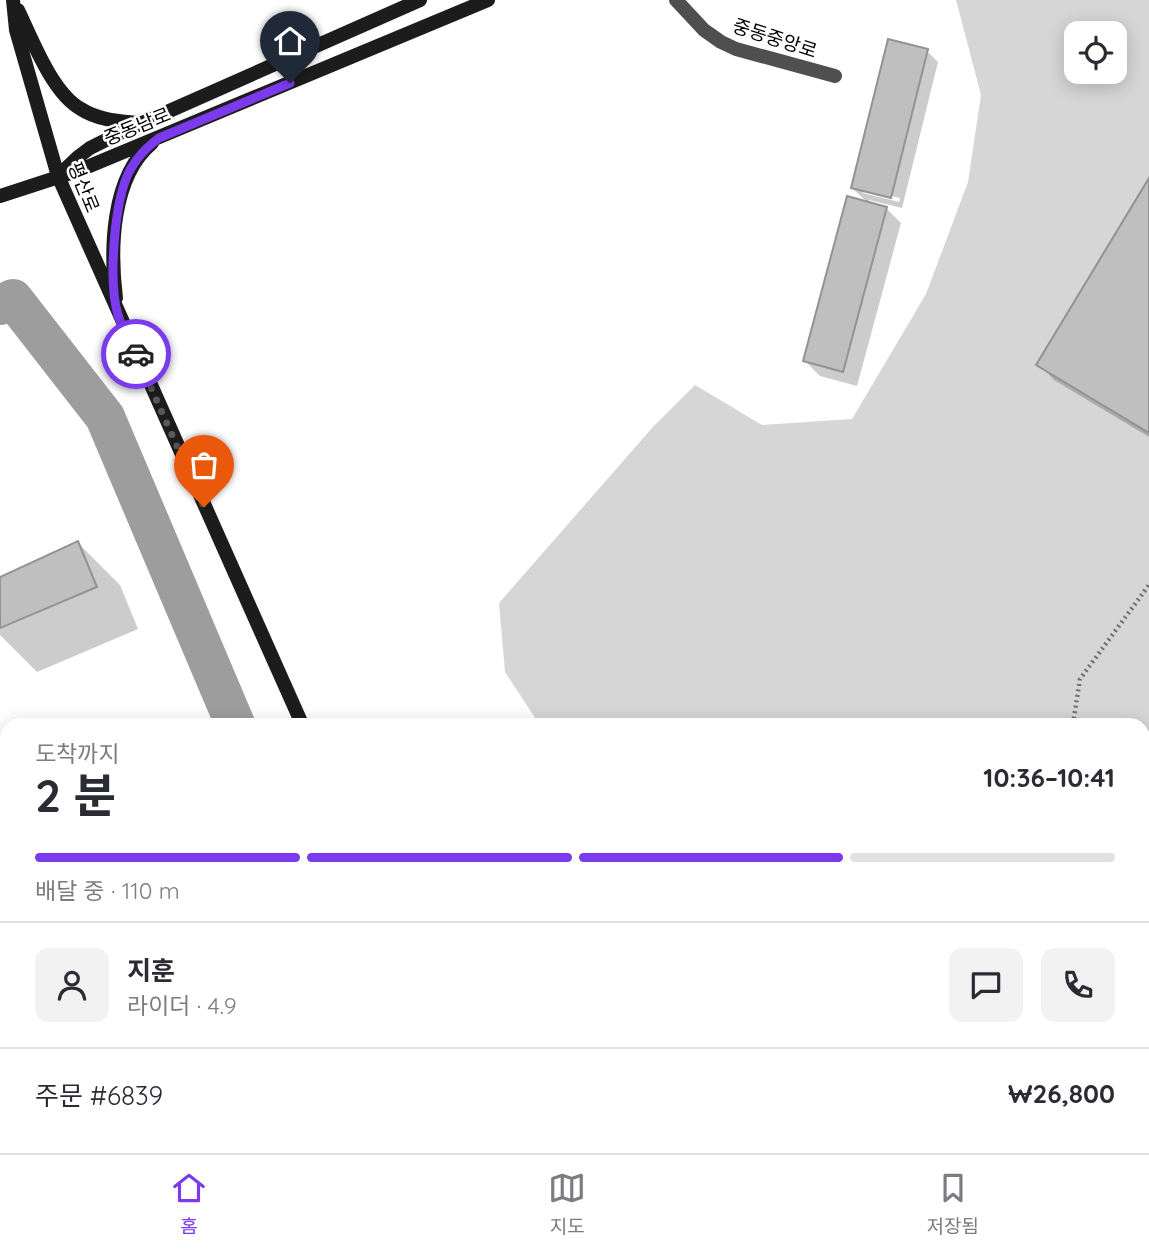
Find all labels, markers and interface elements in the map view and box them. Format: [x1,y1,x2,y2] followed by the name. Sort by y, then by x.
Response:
[260,11,320,83] pin
[730,13,820,63] street label: 중동중앙로
[1064,21,1127,84] map controls
[1064,21,1127,84] button: locate
[271,22,309,60] icon: home
[100,102,174,150] street label: 중동남로
[63,158,105,216] street label: 평산로
[101,319,171,389] courier
[117,335,155,373] icon: car
[174,435,234,507] pin
[185,446,223,484] icon: bag
[35,739,120,768] text: 도착까지
[983,761,1115,794] text: 10:36–10:41
[35,766,116,824] text: 2 분
[35,876,180,905] text: 배달 중 · 110 m
[35,948,109,1022] button: person
[949,948,1023,1022] button: chat
[1041,948,1115,1022] button: phone
[127,954,175,987] text: 지훈
[127,991,237,1020] text: 라이더 · 4.9
[1008,1077,1115,1110] text: ₩26,800
[35,1079,163,1112] text: 주문 #6839
[170,1169,208,1238] tab: 홈
[548,1169,586,1238] tab: 지도
[926,1169,979,1238] tab: 저장됨

